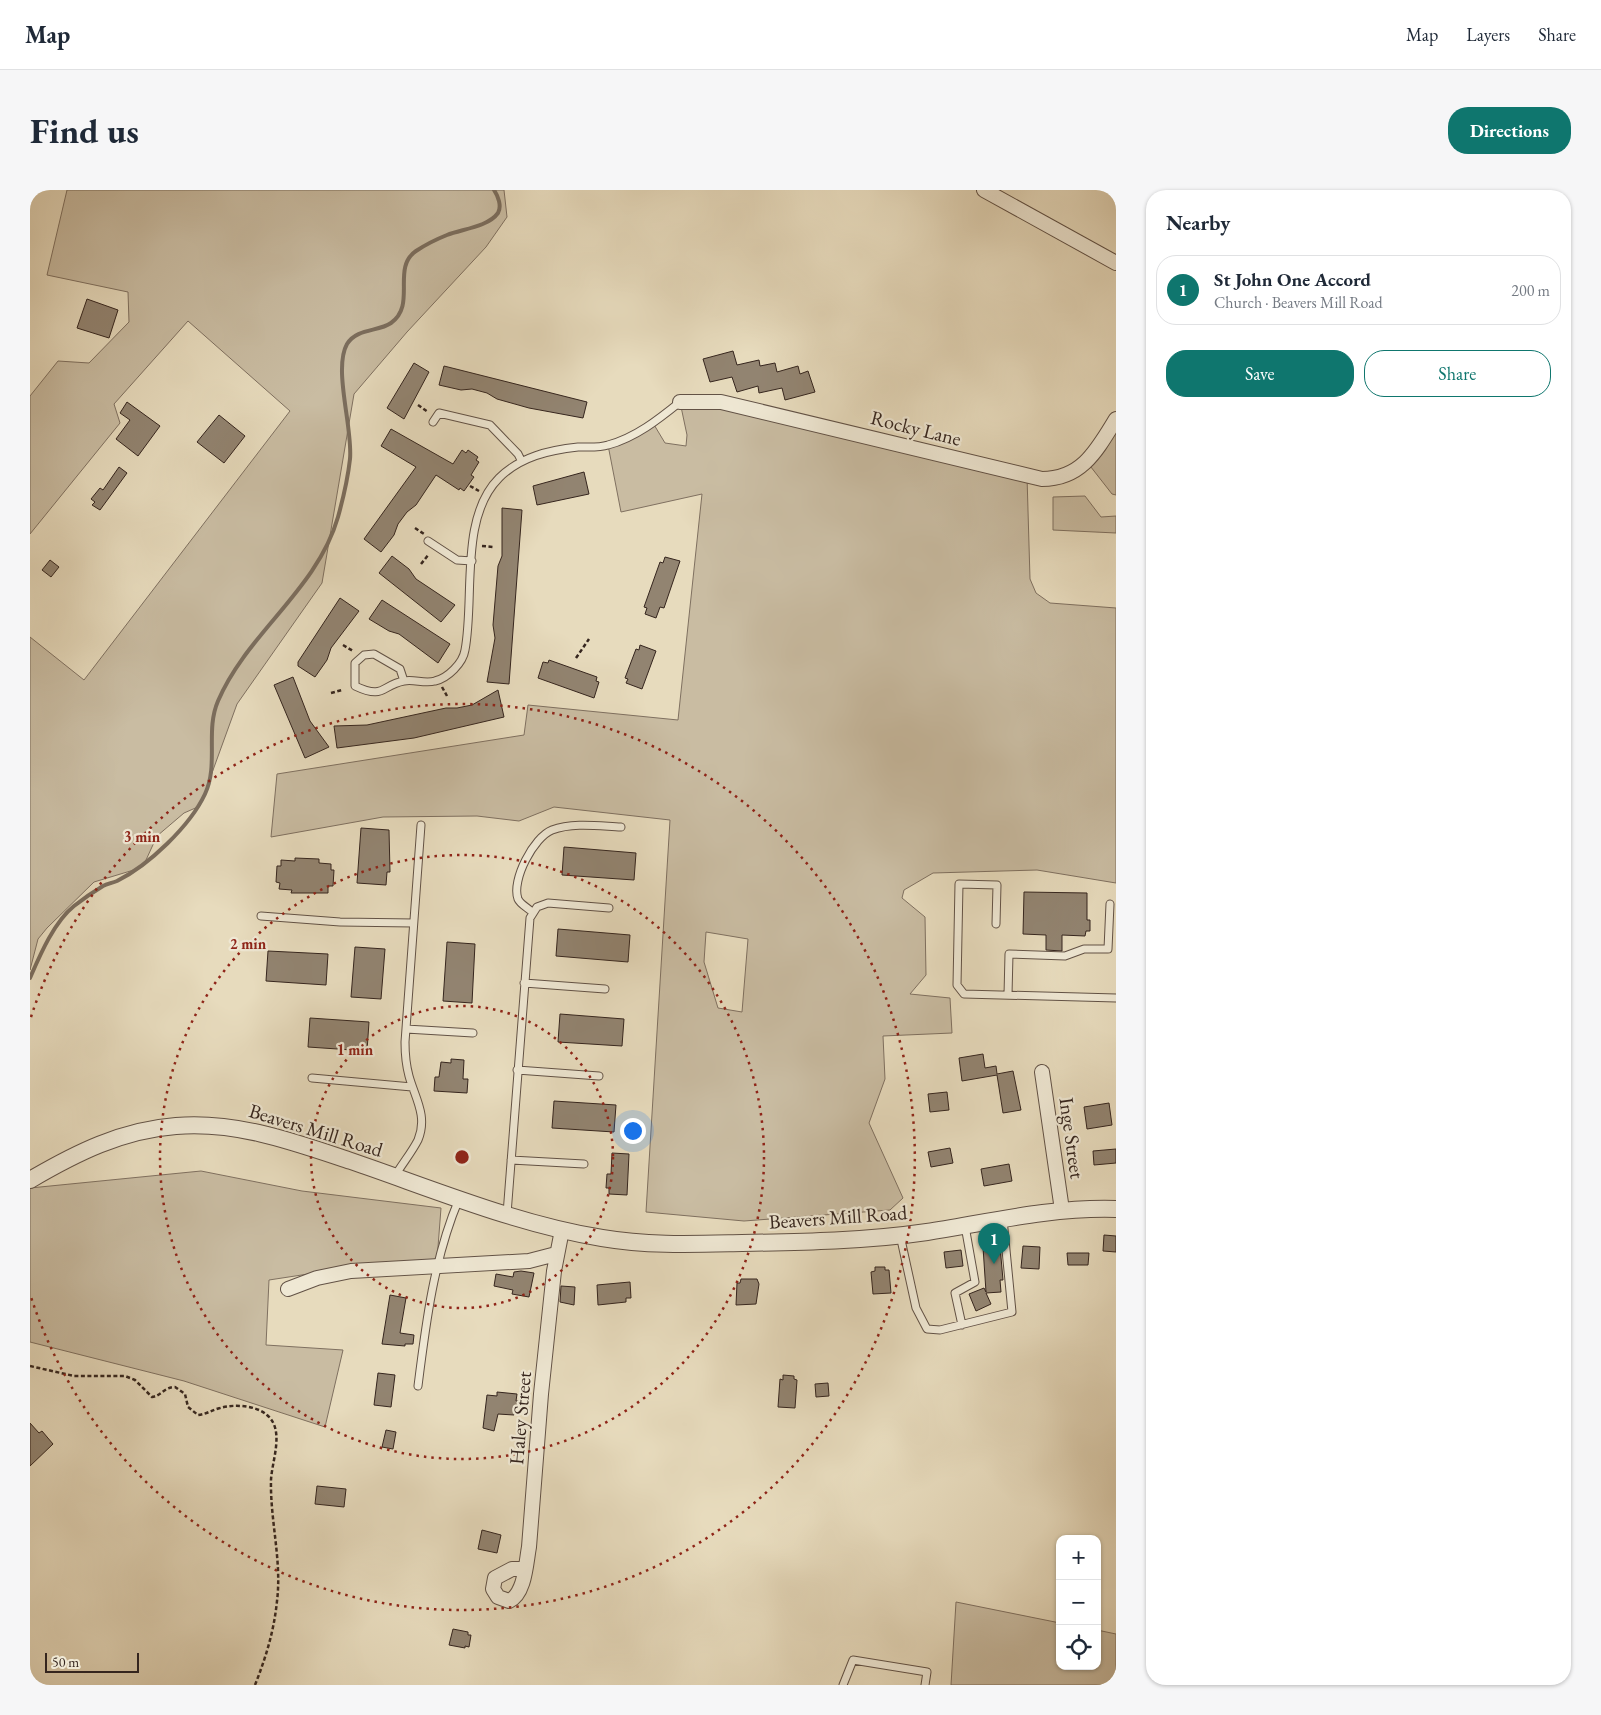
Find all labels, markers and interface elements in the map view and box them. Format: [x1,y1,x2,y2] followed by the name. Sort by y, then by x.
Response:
[25,19,70,50] text: Map
[1406,23,1438,46] text: Map
[1466,23,1510,46] text: Layers
[1538,23,1576,46] text: Share
[1448,107,1571,154] button: Directions
[30,108,139,153] text: Find us
[1166,209,1230,236] text: Nearby
[1214,267,1371,292] text: St John One Accord
[1179,280,1187,301] text: 1
[1511,280,1550,301] text: 200 m
[1214,292,1383,313] text: Church · Beavers Mill Road
[1166,350,1354,397] button: Save
[1364,350,1551,397] button: Share
[868,404,964,452] street label: Rocky Lane
[124,827,161,846] text: 3 min
[230,934,267,953] text: 2 min
[337,1040,374,1059] text: 1 min
[1053,1096,1091,1181] street label: Inge Street
[246,1097,387,1163] street label: Beavers Mill Road
[620,1118,646,1144] your location
[453,1148,471,1166] centre of rings
[768,1199,909,1235] street label: Beavers Mill Road
[978,1223,1010,1264] pin: 1
[503,1370,537,1466] street label: Haley Street
[1056,1535,1101,1670] map controls
[1056,1535,1101,1580] button: +
[1056,1580,1101,1625] button: −
[1056,1625,1101,1670] button: locate
[45,1650,139,1673] scale bar
[52,1653,79,1671] text: 50 m

